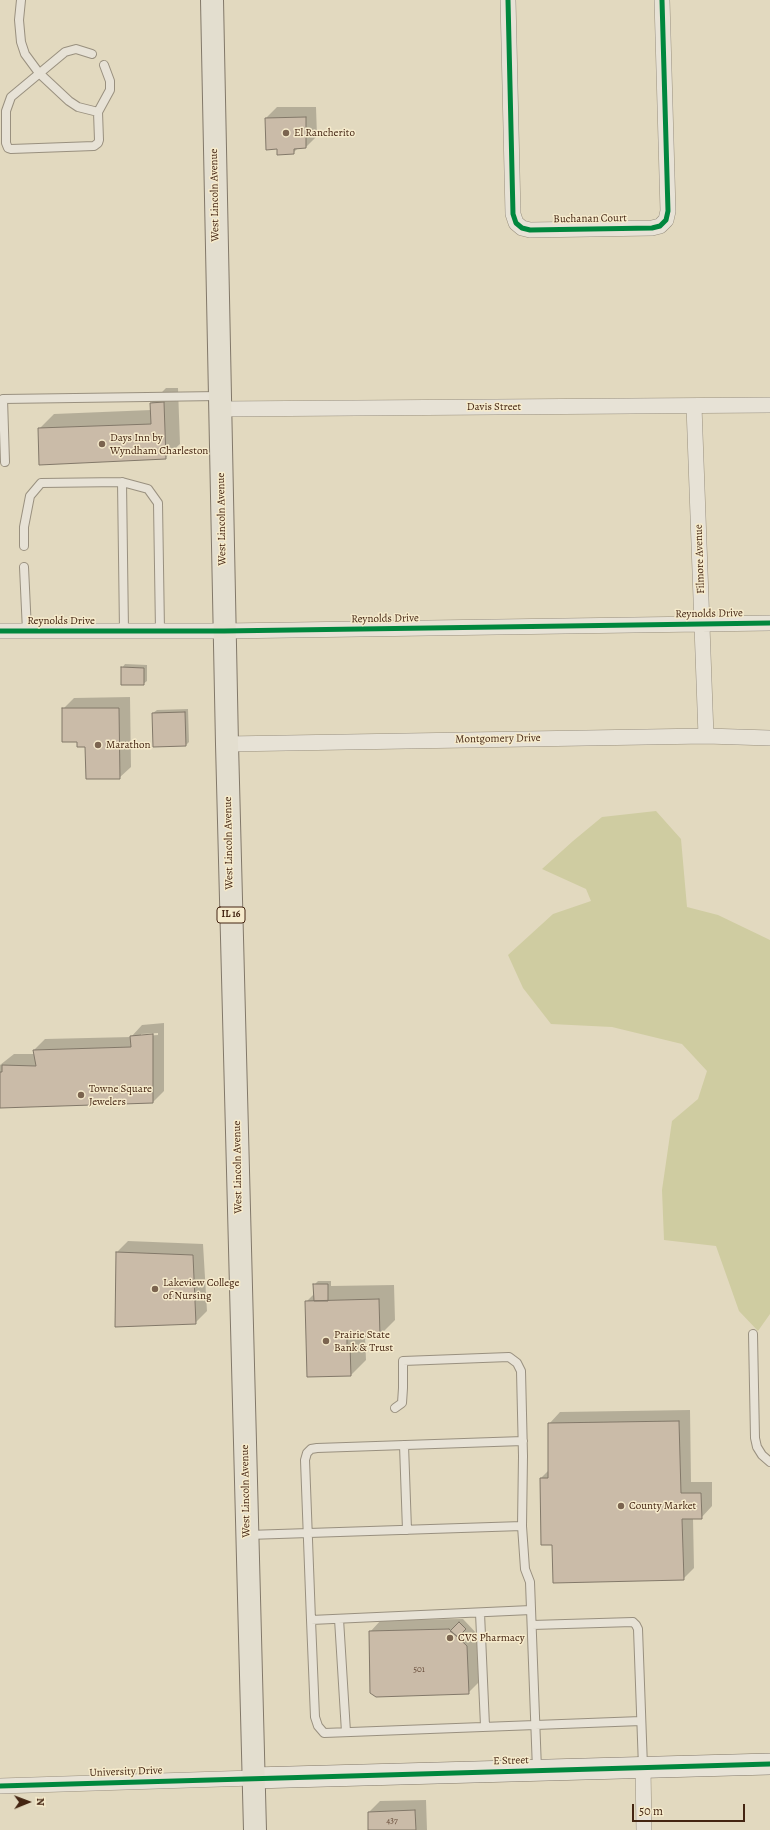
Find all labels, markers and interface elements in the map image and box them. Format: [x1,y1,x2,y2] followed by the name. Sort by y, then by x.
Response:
[294,126,355,140] place label: El Rancherito
[281,128,291,138] marker: El Rancherito
[208,148,222,242] street label: West Lincoln Avenue
[553,212,627,226] street label: Buchanan Court
[467,400,521,414] street label: Davis Street
[110,431,208,457] place label: Days Inn by Wyndham Charleston
[97,439,107,449] marker: Days Inn by Wyndham Charleston
[215,472,229,566] street label: West Lincoln Avenue
[692,524,708,594] street label: Filmore Avenue
[675,607,743,621] street label: Reynolds Drive
[351,612,419,626] street label: Reynolds Drive
[27,614,95,628] street label: Reynolds Drive
[455,732,541,746] street label: Montgomery Drive
[106,738,151,752] place label: Marathon
[93,740,103,750] marker: Marathon
[222,796,236,890] street label: West Lincoln Avenue
[217,907,245,923] road number: IL 16
[89,1082,152,1108] place label: Towne Square Jewelers
[76,1090,86,1100] marker: Towne Square Jewelers
[231,1120,245,1214] street label: West Lincoln Avenue
[163,1276,240,1302] place label: Lakeview College of Nursing
[150,1284,160,1294] marker: Lakeview College of Nursing
[334,1328,393,1354] place label: Prairie State Bank & Trust
[321,1336,331,1346] marker: Prairie State Bank & Trust
[239,1444,253,1538] street label: West Lincoln Avenue
[629,1499,696,1513] place label: County Market
[616,1501,626,1511] marker: County Market
[458,1631,525,1645] place label: CVS Pharmacy
[445,1633,455,1643] marker: CVS Pharmacy
[413,1665,425,1675] house number: 501
[493,1754,529,1768] street label: E Street
[89,1764,163,1780] street label: University Drive
[8,1782,48,1822] north arrow
[634,1796,747,1822] scale bar
[33,1798,48,1806] text: N
[639,1803,663,1819] text: 50 m
[386,1816,398,1826] house number: 437

